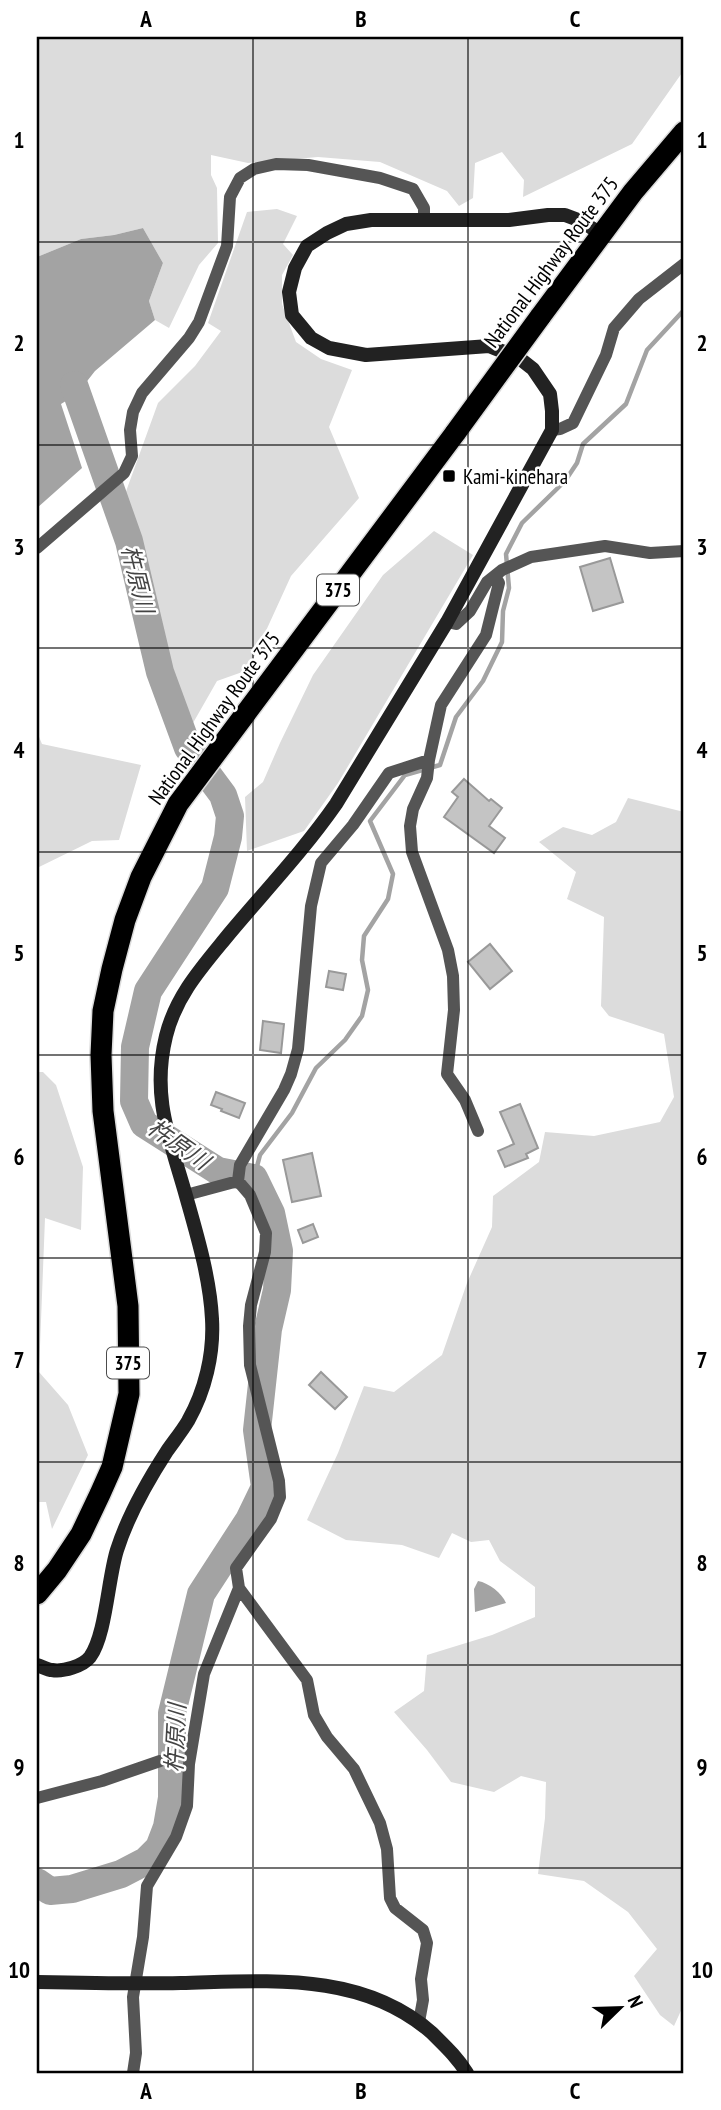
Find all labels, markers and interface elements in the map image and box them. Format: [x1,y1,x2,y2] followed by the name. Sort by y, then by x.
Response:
[139,4,152,33] text: A
[355,4,367,33] text: B
[570,4,581,33] text: C
[14,125,25,154] text: 1
[697,125,708,154] text: 1
[478,171,624,353] street label: National Highway Route 375
[14,328,25,357] text: 2
[697,328,708,357] text: 2
[463,463,568,490] place label: Kami-kinehara
[441,468,457,484] marker: Kami-kinehara
[14,532,25,561] text: 3
[697,532,708,561] text: 3
[116,542,161,619] water label: 杵原川
[317,575,359,606] road number: 375
[142,626,286,810] street label: National Highway Route 375
[14,735,25,764] text: 4
[697,735,708,764] text: 4
[14,938,25,967] text: 5
[697,938,708,967] text: 5
[142,1112,218,1177] water label: 杵原川
[14,1142,25,1171] text: 6
[697,1142,708,1171] text: 6
[14,1345,25,1374] text: 7
[697,1345,708,1374] text: 7
[107,1348,149,1378] road number: 375
[14,1548,25,1577] text: 8
[697,1548,708,1577] text: 8
[159,1700,191,1773] water label: 杵原川
[14,1752,25,1781] text: 9
[697,1752,708,1781] text: 9
[8,1955,30,1984] text: 10
[691,1955,713,1984] text: 10
[584,1974,654,2044] north arrow
[623,1992,649,2011] text: N
[139,2076,152,2105] text: A
[355,2076,367,2105] text: B
[570,2076,581,2105] text: C

